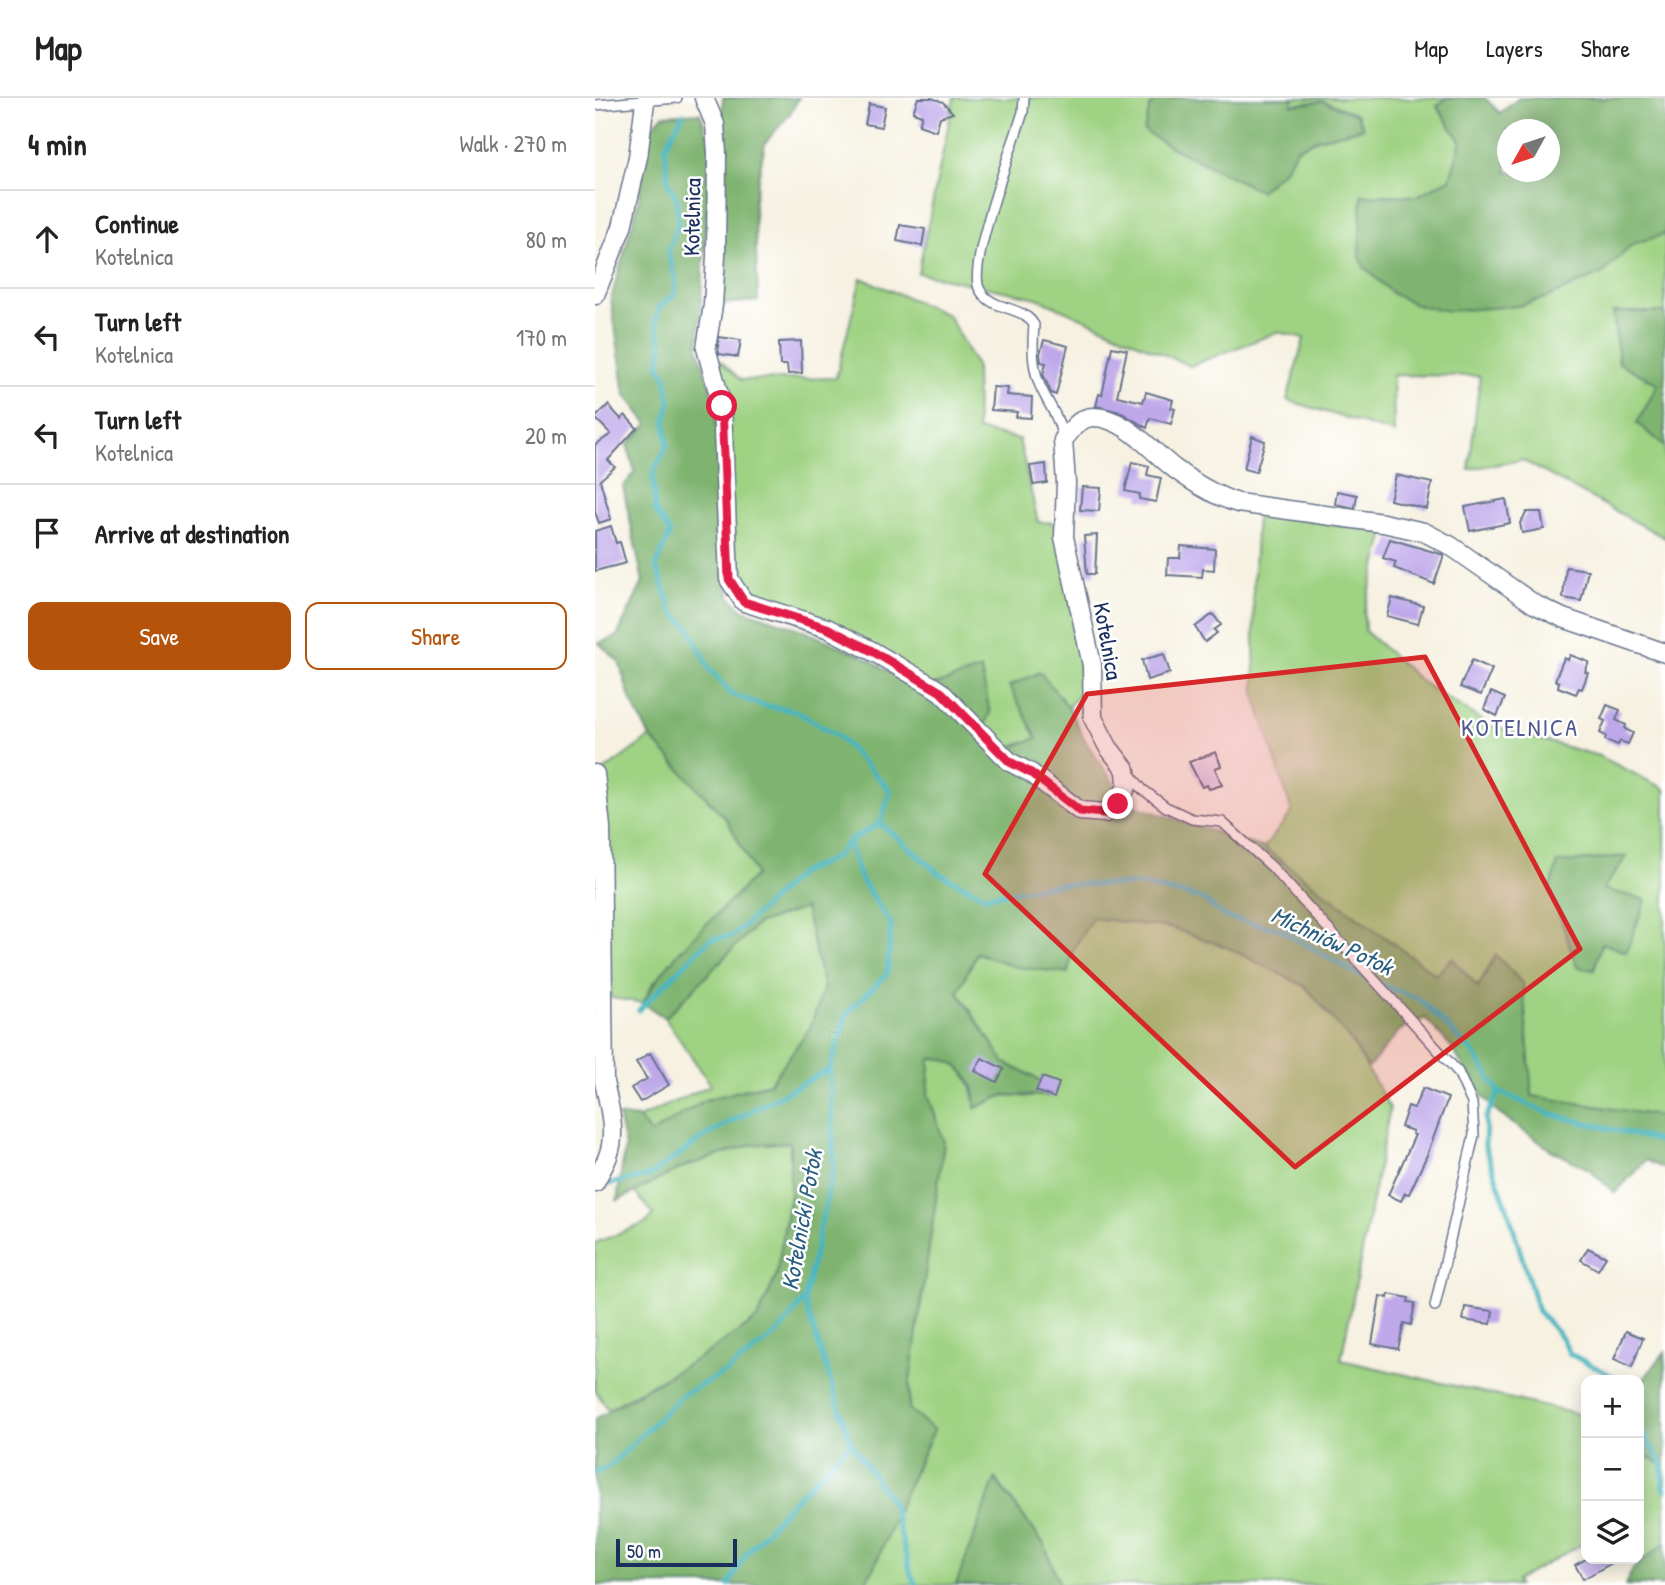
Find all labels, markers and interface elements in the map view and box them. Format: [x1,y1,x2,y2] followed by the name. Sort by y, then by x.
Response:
[35,26,82,70] text: Map
[1414,32,1448,64] text: Map
[1486,32,1543,64] text: Layers
[1581,32,1630,64] text: Share
[1497,119,1560,182] north arrow
[28,124,87,164] text: 4 min
[460,128,567,159] text: Walk · 270 m
[675,178,708,256] street label: Kotelnica
[95,206,179,241] text: Continue
[28,220,66,258] icon: ahead
[526,224,567,255] text: 80 m
[95,241,173,272] text: Kotelnica
[95,304,181,339] text: Turn left
[28,318,66,356] icon: left
[516,322,567,353] text: 170 m
[95,339,173,370] text: Kotelnica
[706,390,737,421] route start
[95,402,181,437] text: Turn left
[28,416,66,454] icon: left
[525,420,567,451] text: 20 m
[95,437,173,468] text: Kotelnica
[28,514,66,552] icon: arrive
[95,516,290,551] text: Arrive at destination
[1086,600,1131,682] street label: Kotelnica
[28,602,291,670] button: Save
[305,602,567,670] button: Share
[1461,711,1579,743] district label: KOTELNICA
[1102,788,1133,819] route end
[1266,898,1400,983] water label: Michniów Potok
[773,1145,829,1292] water label: Kotelnicki Potok
[1581,1375,1644,1564] map controls
[1581,1375,1644,1438] button: +
[1581,1438,1644,1501] button: −
[1581,1501,1644,1564] button: layers
[616,1536,737,1568] scale bar
[627,1538,661,1564] text: 50 m

